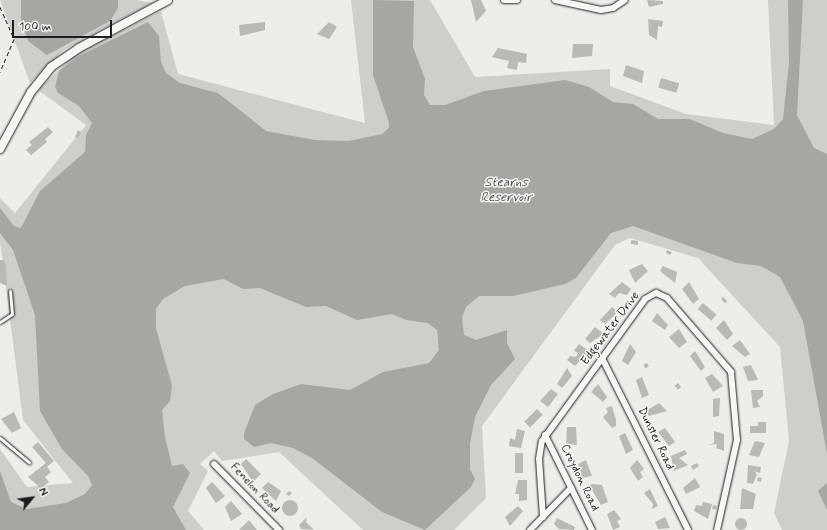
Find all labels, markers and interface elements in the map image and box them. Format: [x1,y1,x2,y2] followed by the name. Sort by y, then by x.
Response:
[14,12,114,38] scale bar
[19,19,51,35] text: 100 m
[480,176,532,207] water label: Stearns Reservoir
[579,290,643,368] street label: Edgewater Drive
[634,406,676,472] street label: Dunster Road
[557,443,601,513] street label: Croydon Road
[226,461,282,517] street label: Fenelon Road
[12,478,52,518] north arrow
[35,486,50,499] text: N

